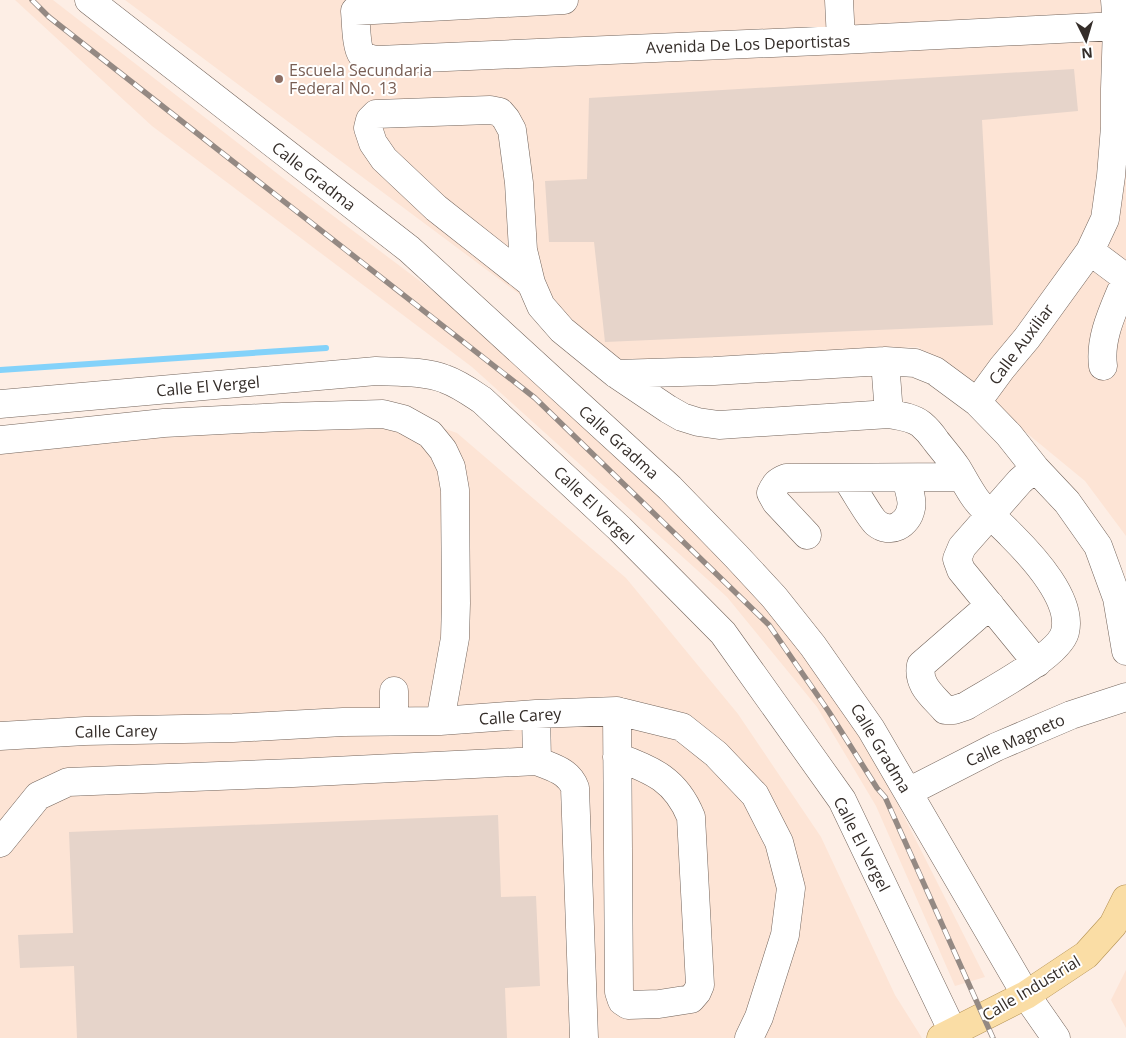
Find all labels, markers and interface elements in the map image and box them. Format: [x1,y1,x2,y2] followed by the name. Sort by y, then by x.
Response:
[1061,15,1111,65] north arrow
[645,29,851,59] street label: Avenida De Los Deportistas
[1081,43,1094,63] text: N
[289,59,432,99] place label: Escuela Secundaria Federal No. 13
[273,73,285,85] marker: Escuela Secundaria Federal No. 13
[268,136,360,216] street label: Calle Gradma
[983,299,1059,389] street label: Calle Auxiliar
[155,371,261,401] street label: Calle El Vergel
[574,400,664,484] street label: Calle Gradma
[549,461,639,549] street label: Calle El Vergel
[846,699,916,797] street label: Calle Gradma
[478,702,563,730] street label: Calle Carey
[962,708,1068,772] street label: Calle Magneto
[74,719,159,743] street label: Calle Carey
[829,793,895,895] street label: Calle El Vergel
[978,950,1084,1026] street label: Calle Industrial

